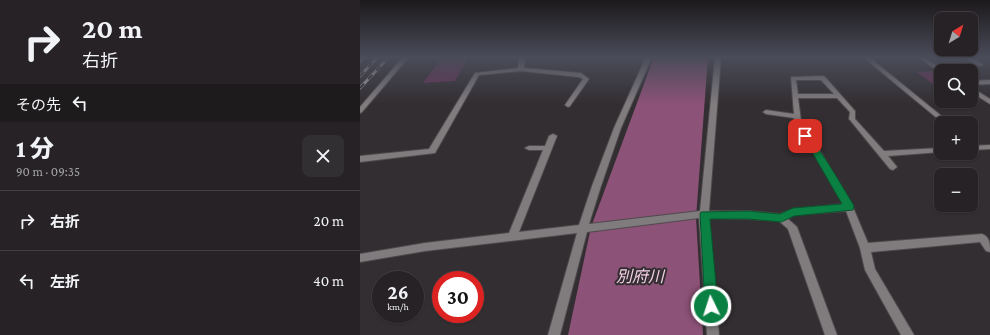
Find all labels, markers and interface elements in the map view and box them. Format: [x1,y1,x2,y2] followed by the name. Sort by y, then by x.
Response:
[934,12,978,56] north arrow
[934,12,978,212] map controls
[82,13,142,44] text: 20 m
[16,16,68,68] icon: right
[82,51,118,71] text: 右折
[934,64,978,108] button: search
[69,92,91,114] icon: left
[16,97,61,113] text: その先
[934,116,978,160] button: +
[788,119,822,153] pin
[794,125,816,147] icon: arrive
[16,135,54,162] text: 1 分
[302,135,344,177] button: close
[16,164,80,179] text: 90 m · 09:35
[934,168,978,212] button: −
[16,210,38,232] icon: right
[314,213,344,229] text: 20 m
[50,214,80,230] text: 右折
[616,268,666,285] water label: 別府川
[16,270,38,292] icon: left
[432,271,484,323] speed limit sign: 30
[313,273,344,289] text: 40 m
[50,274,80,290] text: 左折
[387,281,409,303] text: 26
[690,285,732,327] position arrow
[387,301,409,312] text: km/h

